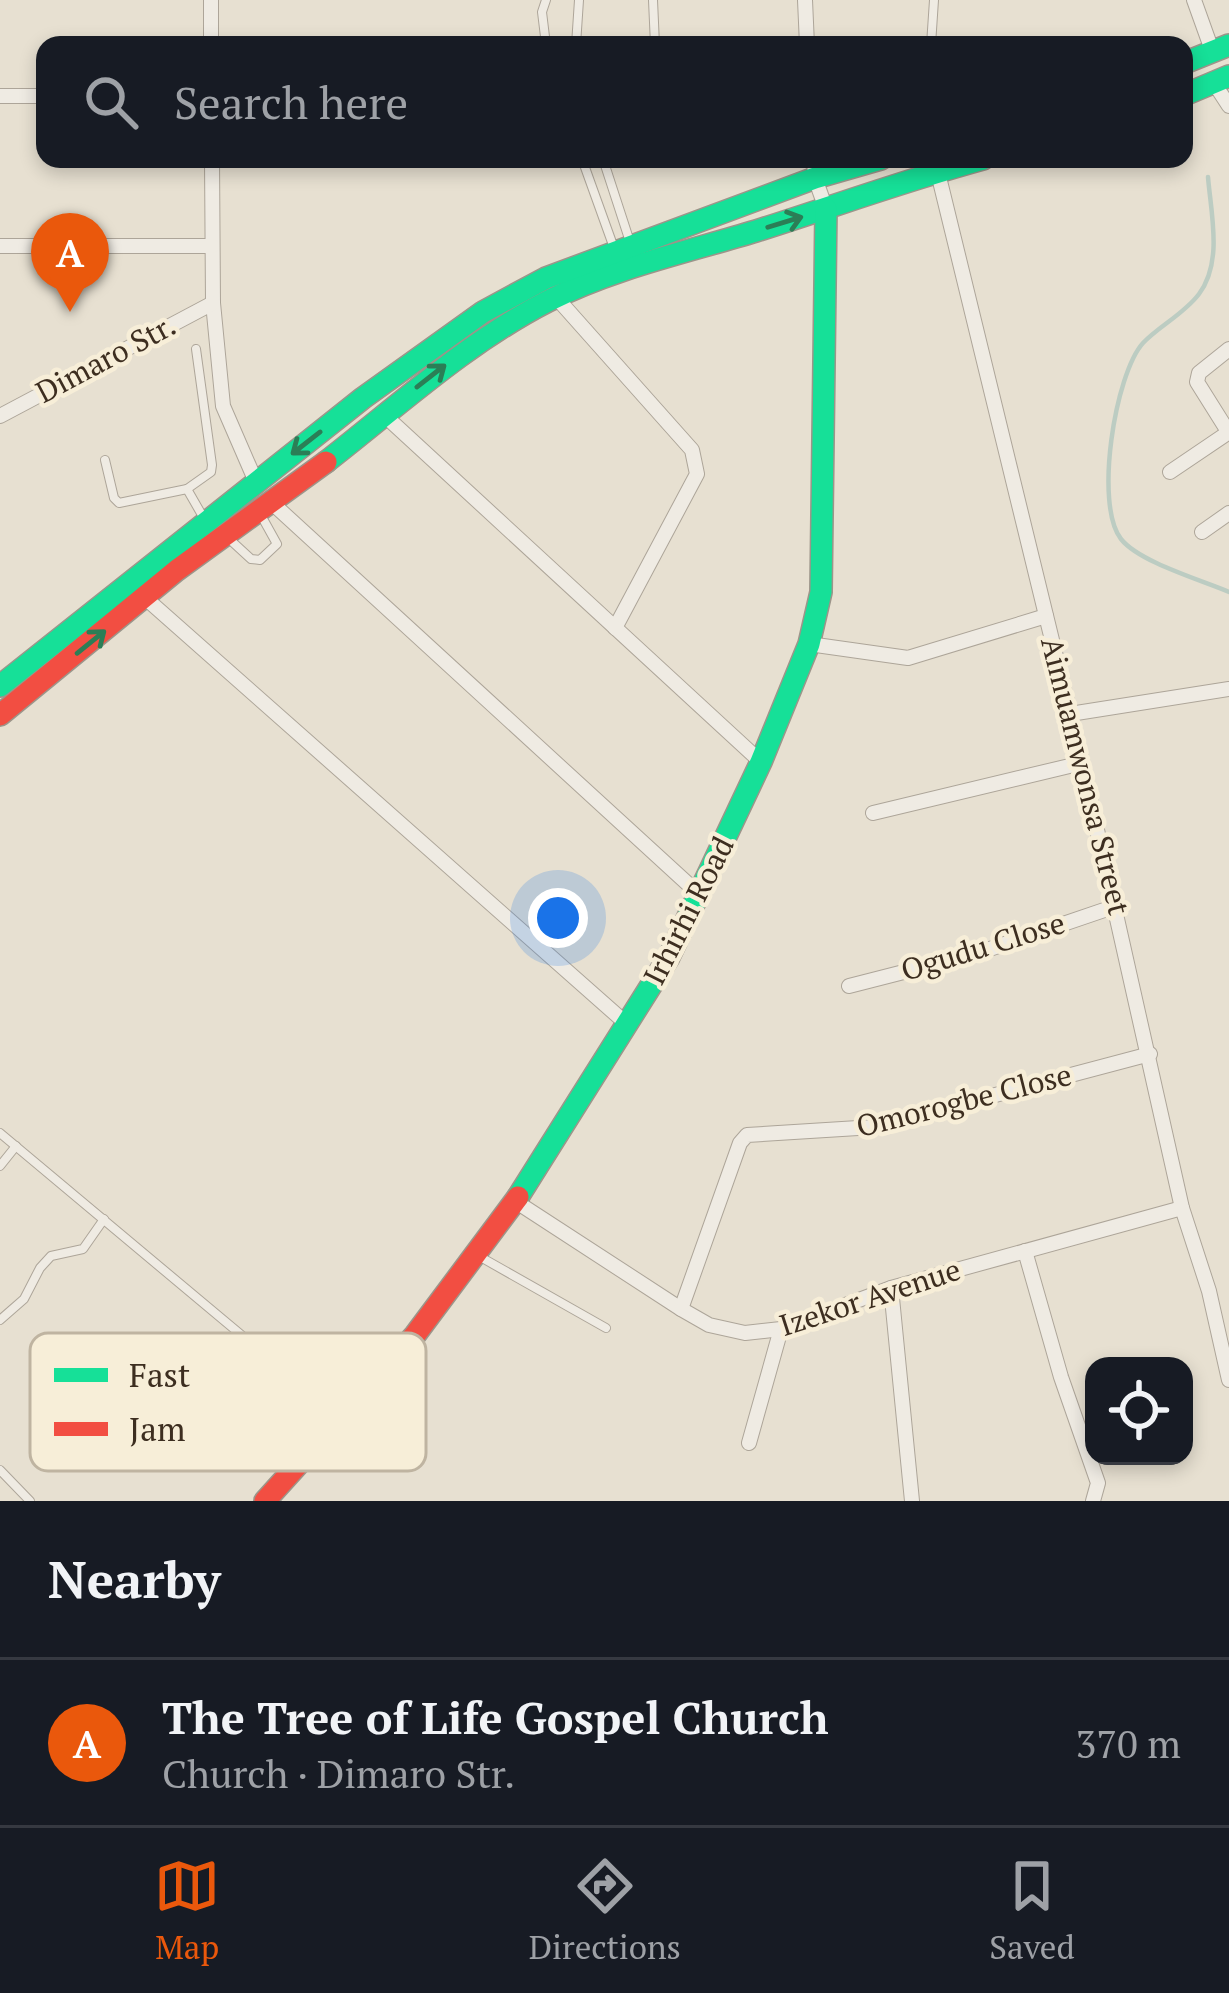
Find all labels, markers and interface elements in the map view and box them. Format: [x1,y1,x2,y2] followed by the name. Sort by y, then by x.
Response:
[36,36,1193,168] search box
[78,69,144,135] icon: search
[174,72,408,132] text: Search here
[766,210,804,232] one-way arrow
[31,213,109,312] pin: A
[29,305,182,412] street label: Dimaro Str.
[414,363,446,390] one-way arrow
[290,429,322,456] one-way arrow
[75,629,107,656] one-way arrow
[1032,633,1140,919] street label: Aimuamwonsa Street
[634,830,743,991] street label: Irhirhi Road
[528,888,588,948] your location
[896,902,1070,990] street label: Ogudu Close
[852,1054,1075,1146] street label: Omorogbe Close
[774,1249,965,1345] street label: Izekor Avenue
[30,1333,426,1471] legend
[129,1353,190,1396] text: Fast
[1085,1357,1193,1465] map controls
[1085,1357,1193,1465] button: locate
[129,1407,185,1450] text: Jam
[48,1545,221,1613] text: Nearby
[162,1687,829,1747] text: The Tree of Life Gospel Church
[73,1717,101,1769] text: A
[1076,1717,1181,1769] text: 370 m
[162,1747,515,1799] text: Church · Dimaro Str.
[154,1853,220,1968] tab: Map
[529,1853,681,1968] tab: Directions
[989,1853,1075,1968] tab: Saved

